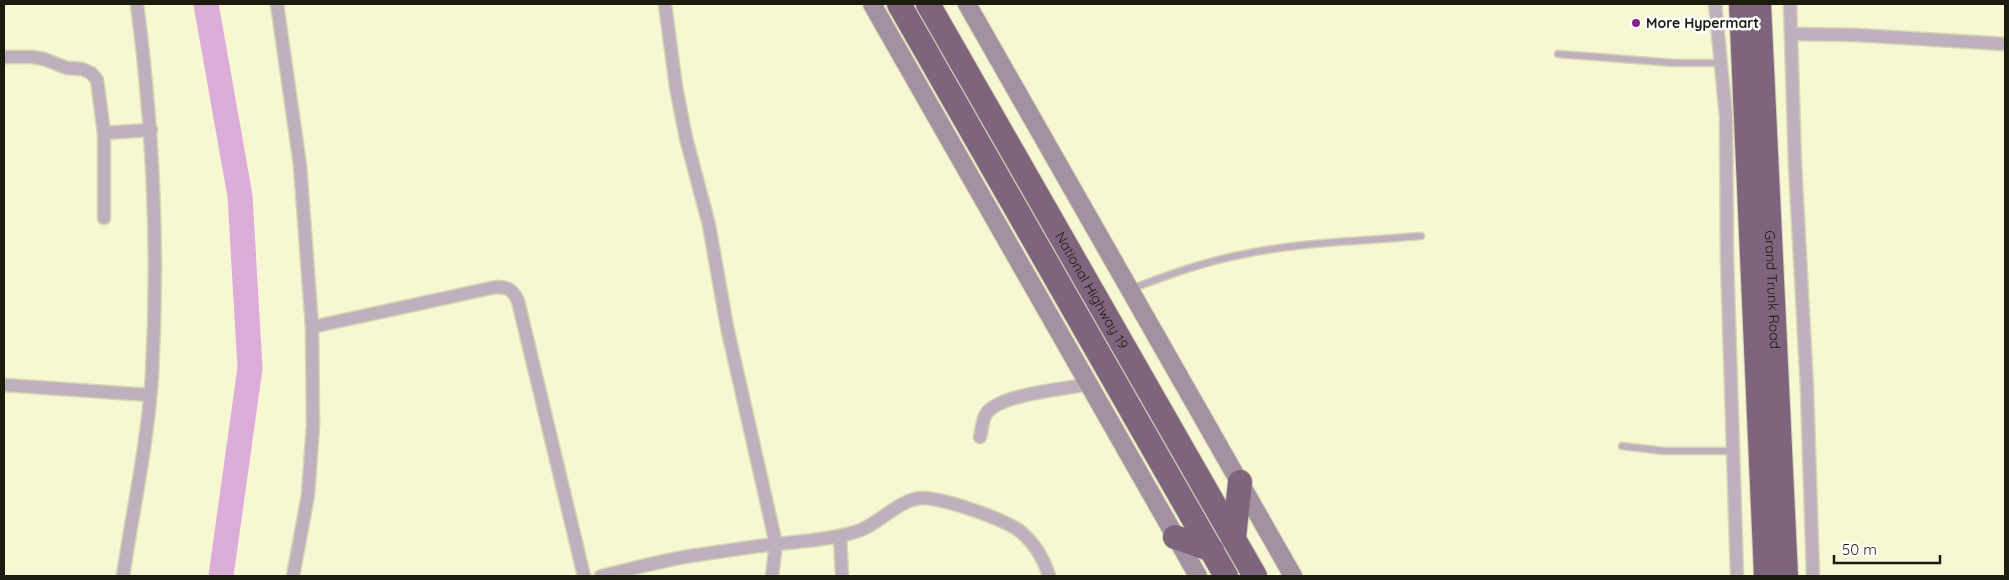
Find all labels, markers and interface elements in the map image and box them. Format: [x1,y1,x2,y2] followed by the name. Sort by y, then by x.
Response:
[1646,14,1759,32] place label: More Hypermart
[1630,17,1642,29] marker: More Hypermart
[1051,229,1132,353] street label: National Highway 19
[1761,230,1784,350] street label: Grand Trunk Road
[1834,532,1940,564] scale bar
[1842,540,1877,559] text: 50 m

